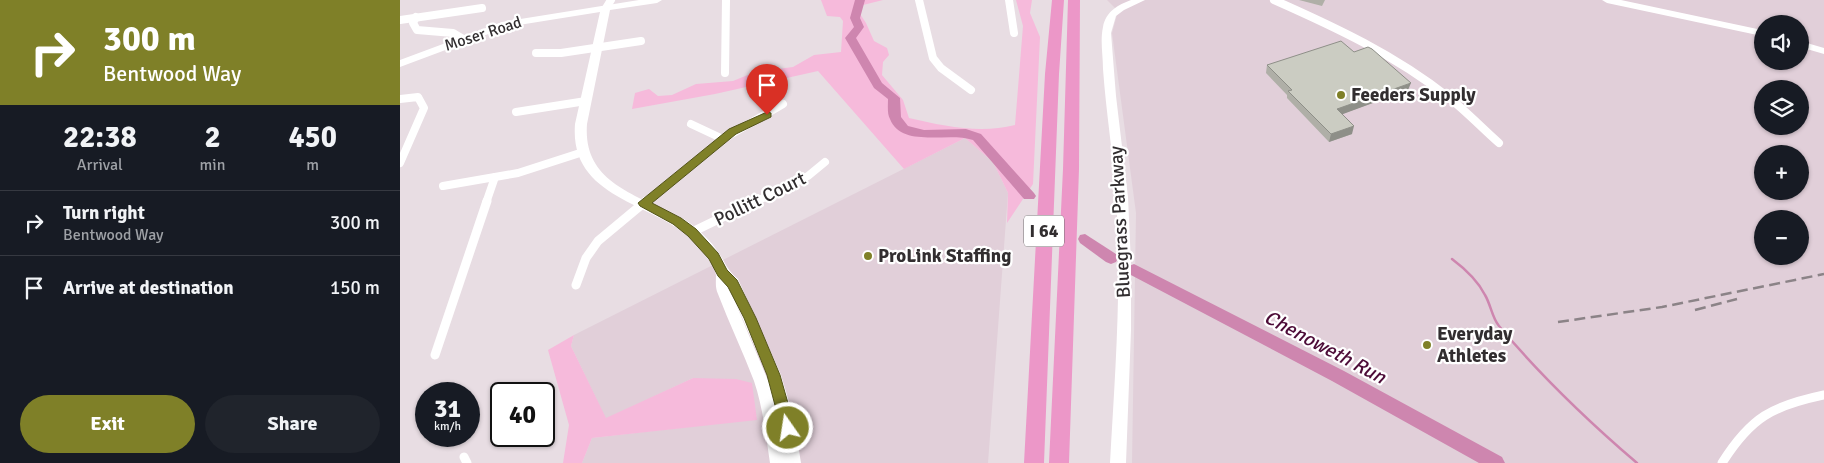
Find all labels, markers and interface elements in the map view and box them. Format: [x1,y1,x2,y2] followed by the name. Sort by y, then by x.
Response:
[442,12,524,56] street label: Moser Road
[1754,15,1809,265] map controls
[1754,15,1809,70] button: sound
[103,17,196,60] text: 300 m
[20,20,85,85] icon: right
[103,60,241,87] text: Bentwood Way
[746,64,788,115] pin
[753,71,781,99] icon: arrive
[1754,80,1809,135] button: layers
[1351,83,1476,107] place label: Feeders Supply
[1335,89,1347,101] marker: Feeders Supply
[63,119,137,156] text: 22:38
[204,119,221,156] text: 2
[288,119,337,156] text: 450
[1104,145,1136,299] street label: Bluegrass Parkway
[1754,145,1809,200] button: +
[77,155,123,175] text: Arrival
[200,155,225,175] text: min
[306,155,319,175] text: m
[710,166,810,232] street label: Pollitt Court
[63,201,145,225] text: Turn right
[20,209,48,237] icon: right
[1754,210,1809,265] button: −
[330,211,380,235] text: 300 m
[1024,216,1064,247] road number: I 64
[63,225,164,245] text: Bentwood Way
[878,244,1011,268] place label: ProLink Staffing
[862,250,874,262] marker: ProLink Staffing
[20,274,48,302] icon: arrive
[63,276,234,300] text: Arrive at destination
[330,276,380,300] text: 150 m
[1260,305,1391,390] water label: Chenoweth Run
[1437,322,1513,368] place label: Everyday Athletes
[1421,339,1433,351] marker: Everyday Athletes
[490,382,555,447] speed limit sign: 40
[434,393,461,424] text: 31
[20,395,195,453] button: Exit
[205,395,380,453] button: Share
[761,401,813,453] position arrow
[434,419,461,434] text: km/h

